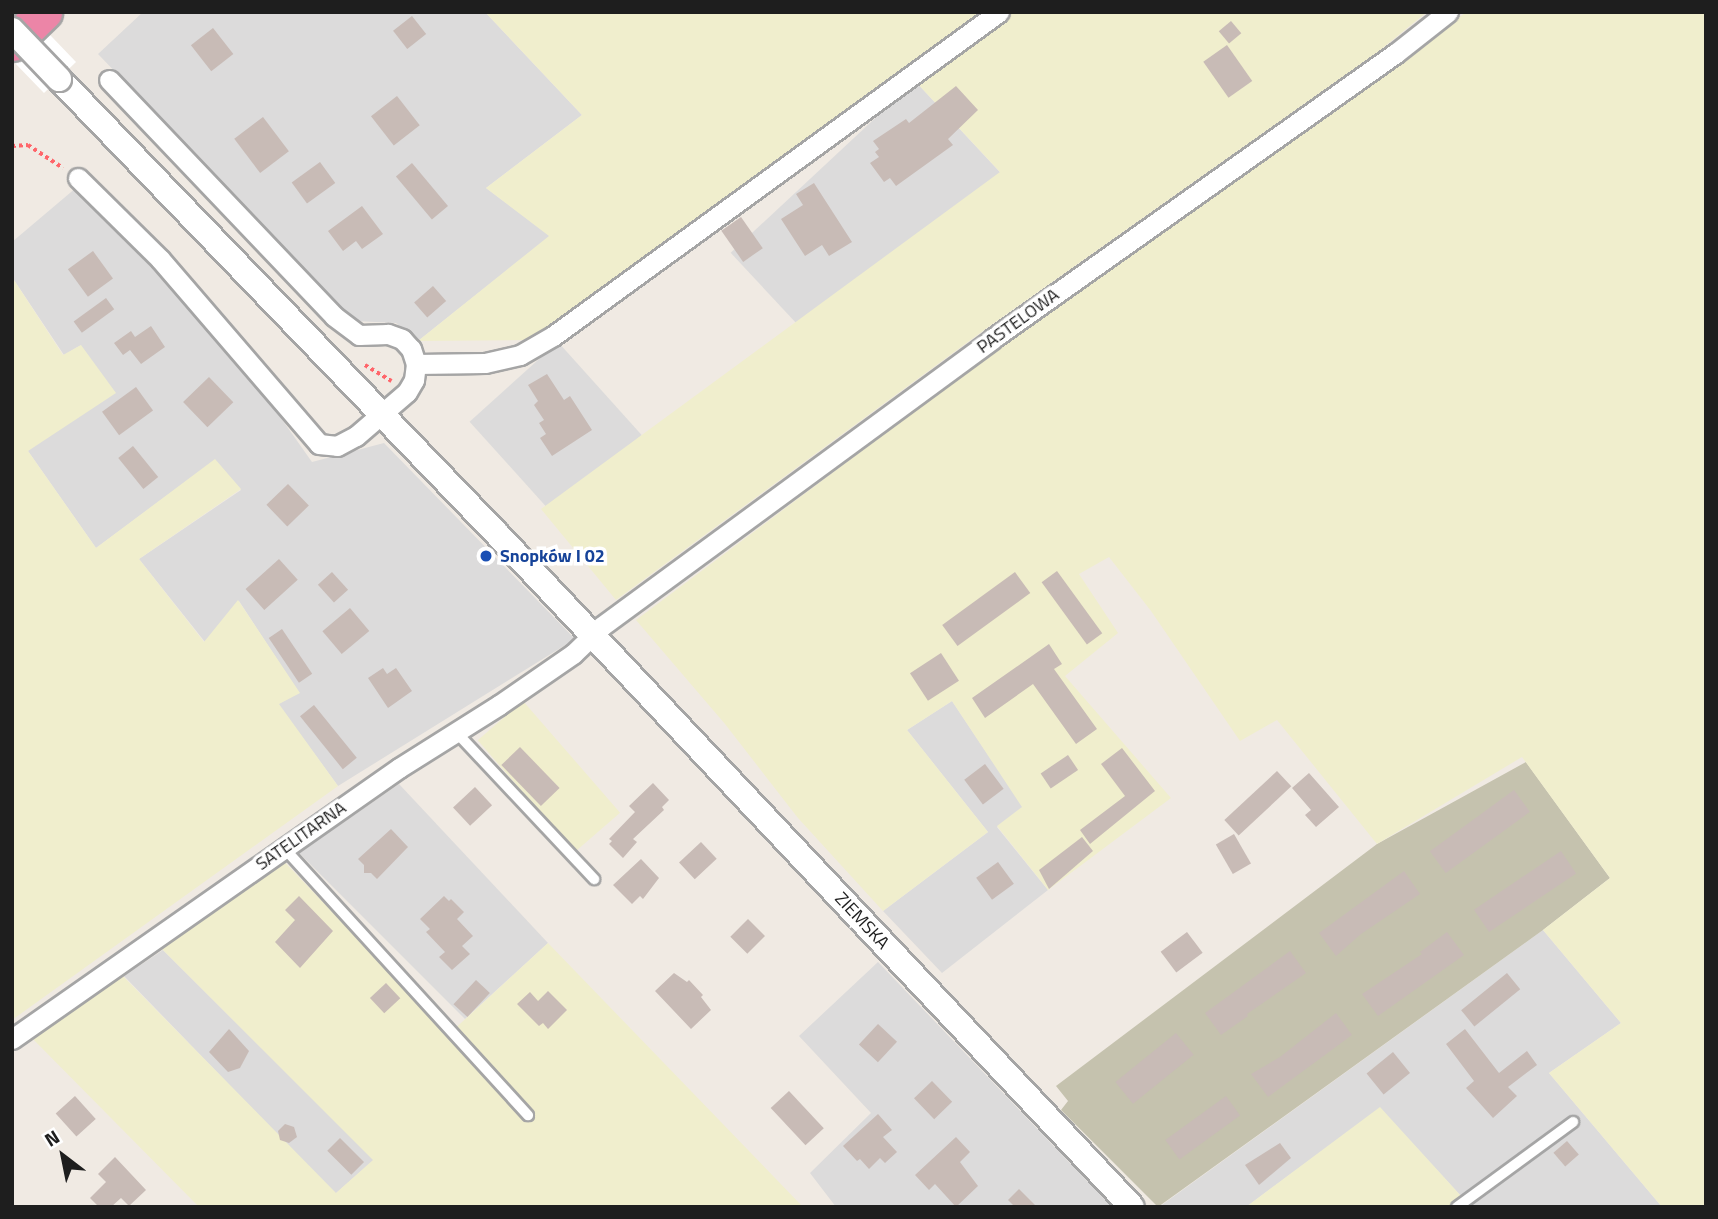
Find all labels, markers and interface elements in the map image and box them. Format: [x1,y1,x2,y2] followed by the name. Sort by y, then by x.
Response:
[973,284,1063,358] street label: PASTELOWA
[500,545,605,567] place label: Snopków I 02
[478,548,494,564] marker: Snopków I 02
[252,797,350,875] street label: SATELITARNA
[830,888,894,954] street label: ZIEMSKA
[28,1121,98,1191] north arrow
[38,1122,65,1154] text: N

